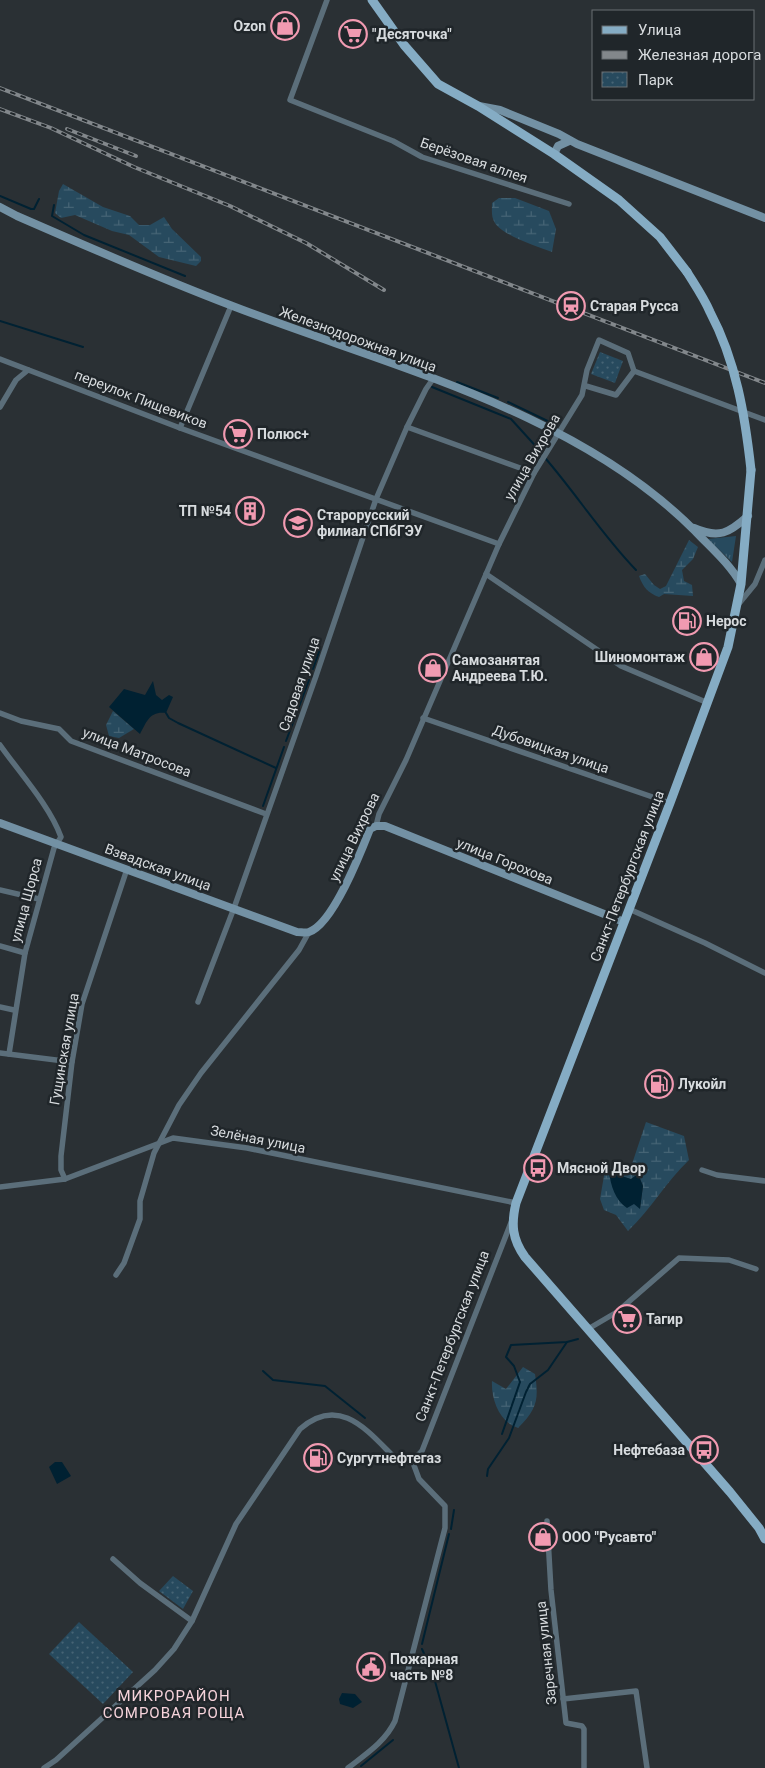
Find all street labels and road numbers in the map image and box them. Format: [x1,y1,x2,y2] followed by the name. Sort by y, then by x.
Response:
[418,134,530,186] street label: Берёзовая аллея
[277,303,439,375] street label: Железнодорожная улица
[72,366,210,432] street label: переулок Пищевиков
[501,411,563,503] street label: улица Вихрова
[275,635,323,733] street label: Садовая улица
[491,722,611,776] street label: Дубовицкая улица
[80,724,194,780] street label: улица Матросова
[587,788,667,964] street label: Санкт-Петербургская улица
[326,790,382,884] street label: улица Вихрова
[454,834,556,888] street label: улица Горохова
[103,840,213,894] street label: Взвадская улица
[7,856,45,944] street label: улица Щорса
[46,992,82,1106] street label: Гущинская улица
[209,1122,307,1156] street label: Зелёная улица
[412,1248,492,1424] street label: Санкт-Петербургская улица
[533,1600,559,1706] street label: Заречная улица

